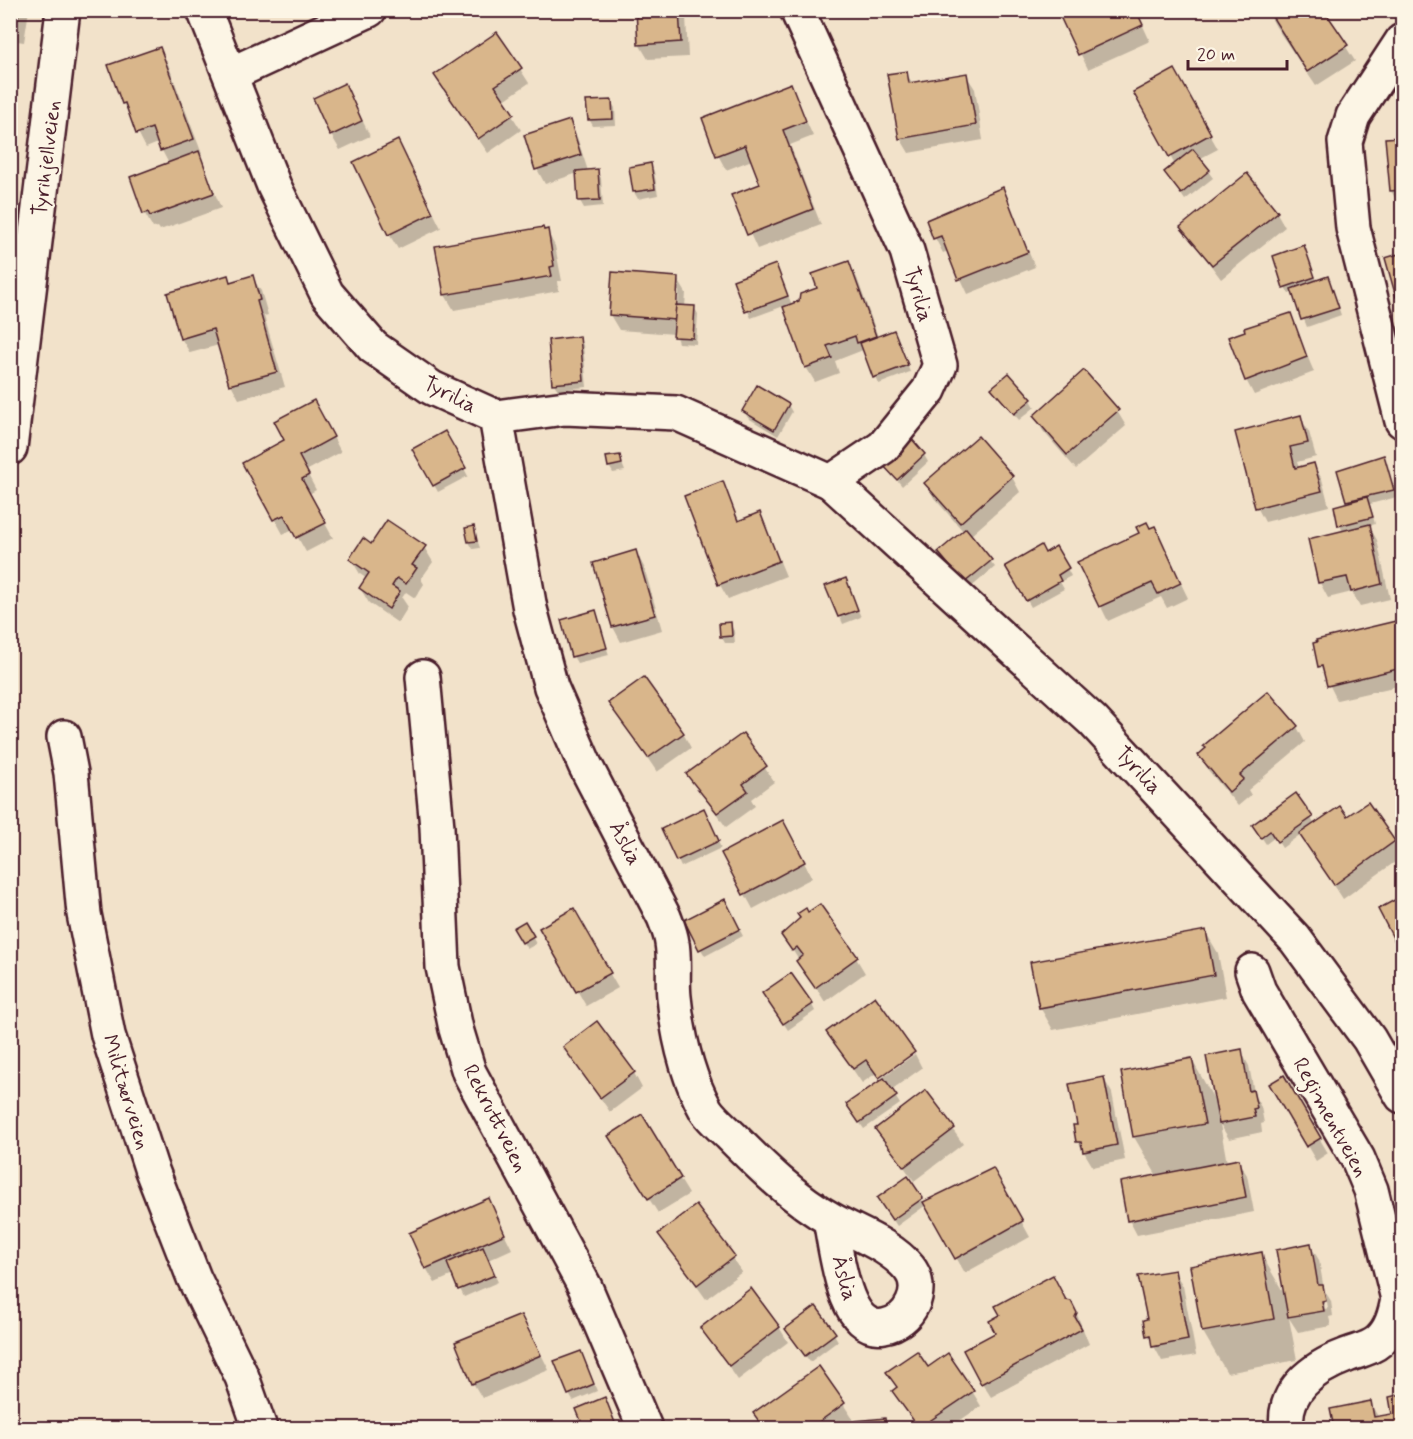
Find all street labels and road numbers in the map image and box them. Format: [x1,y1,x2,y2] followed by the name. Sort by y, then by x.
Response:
[26,99,68,218] street label: Tyrihjellveien
[897,263,939,325] street label: Tyrilia
[418,370,481,420] street label: Tyrilia
[1109,740,1168,801] street label: Tyrilia
[602,817,648,870] street label: Åslia
[95,1031,157,1153] street label: Militærveien
[1284,1053,1375,1183] street label: Regimentveien
[456,1060,534,1177] street label: Rekruttveien
[825,1252,864,1304] street label: Åslia

